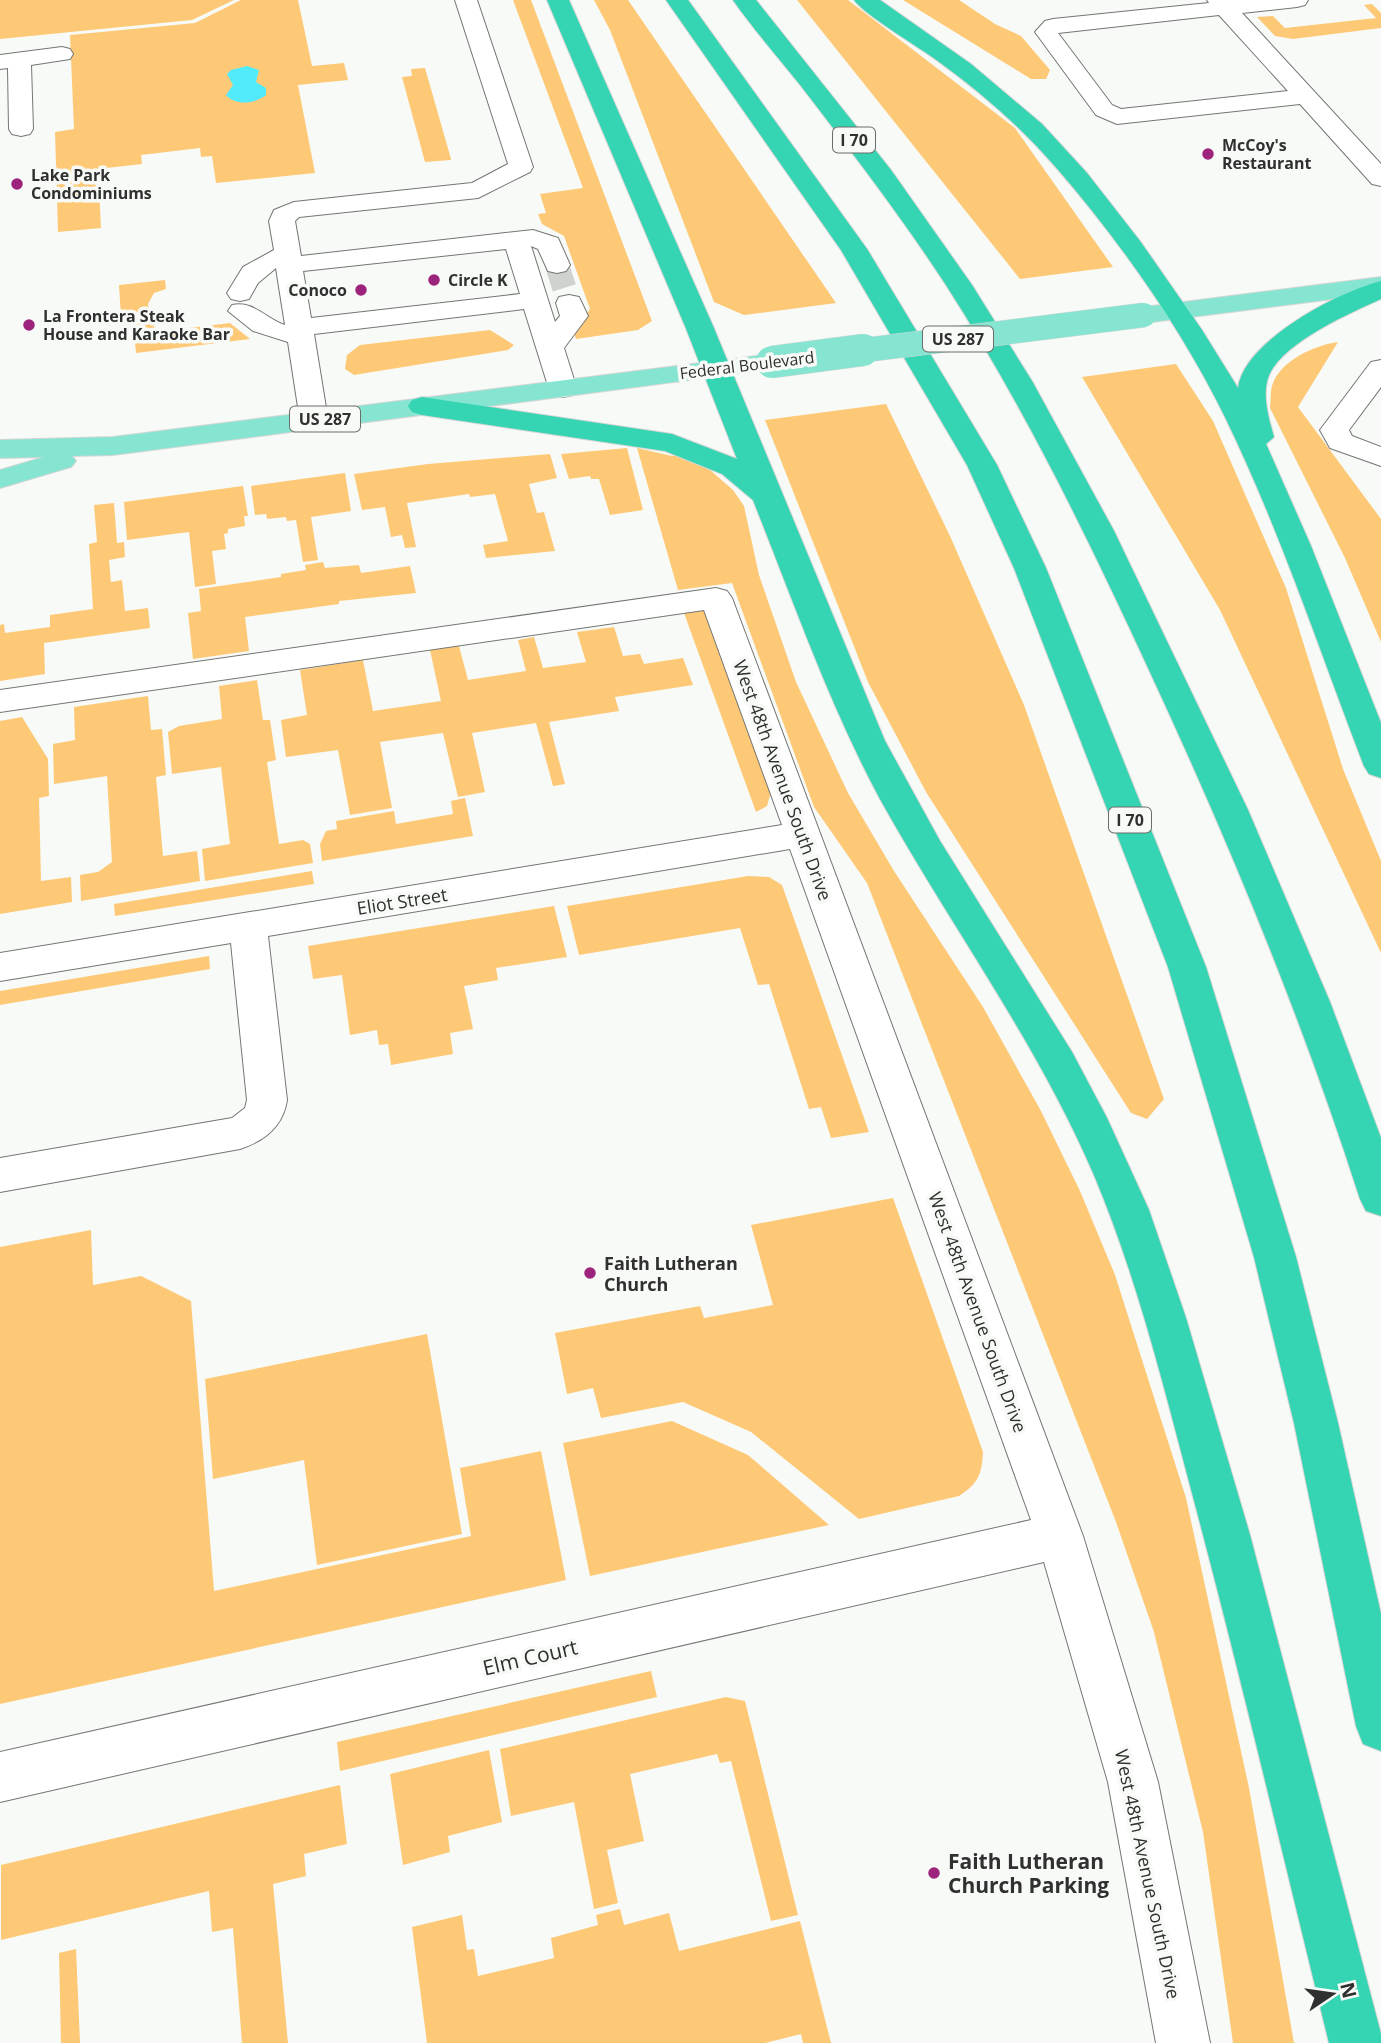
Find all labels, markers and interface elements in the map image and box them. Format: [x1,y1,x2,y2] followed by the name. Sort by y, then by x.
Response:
[833,128,875,152] road number: I 70
[1222,134,1312,174] place label: McCoy's Restaurant
[1200,146,1216,162] marker: McCoy's Restaurant
[31,164,152,204] place label: Lake Park Condominiums
[9,176,25,192] marker: Lake Park Condominiums
[448,269,508,291] place label: Circle K
[426,272,442,288] marker: Circle K
[288,279,347,301] place label: Conoco
[353,282,369,298] marker: Conoco
[43,305,230,345] place label: La Frontera Steak House and Karaoke Bar
[21,317,37,333] marker: La Frontera Steak House and Karaoke Bar
[923,326,993,352] road number: US 287
[678,346,816,384] street label: Federal Boulevard
[290,406,360,432] road number: US 287
[728,656,838,904] street label: West 48th Avenue South Drive
[1109,807,1151,832] road number: I 70
[355,882,449,920] street label: Eliot Street
[923,1188,1033,1436] street label: West 48th Avenue South Drive
[604,1251,738,1296] place label: Faith Lutheran Church
[582,1265,598,1281] marker: Faith Lutheran Church
[480,1632,580,1682] street label: Elm Court
[1110,1747,1186,2001] street label: West 48th Avenue South Drive
[948,1847,1109,1899] place label: Faith Lutheran Church Parking
[926,1865,942,1881] marker: Faith Lutheran Church Parking
[1297,1959,1367,2029] north arrow
[1334,1980,1363,2001] text: N

